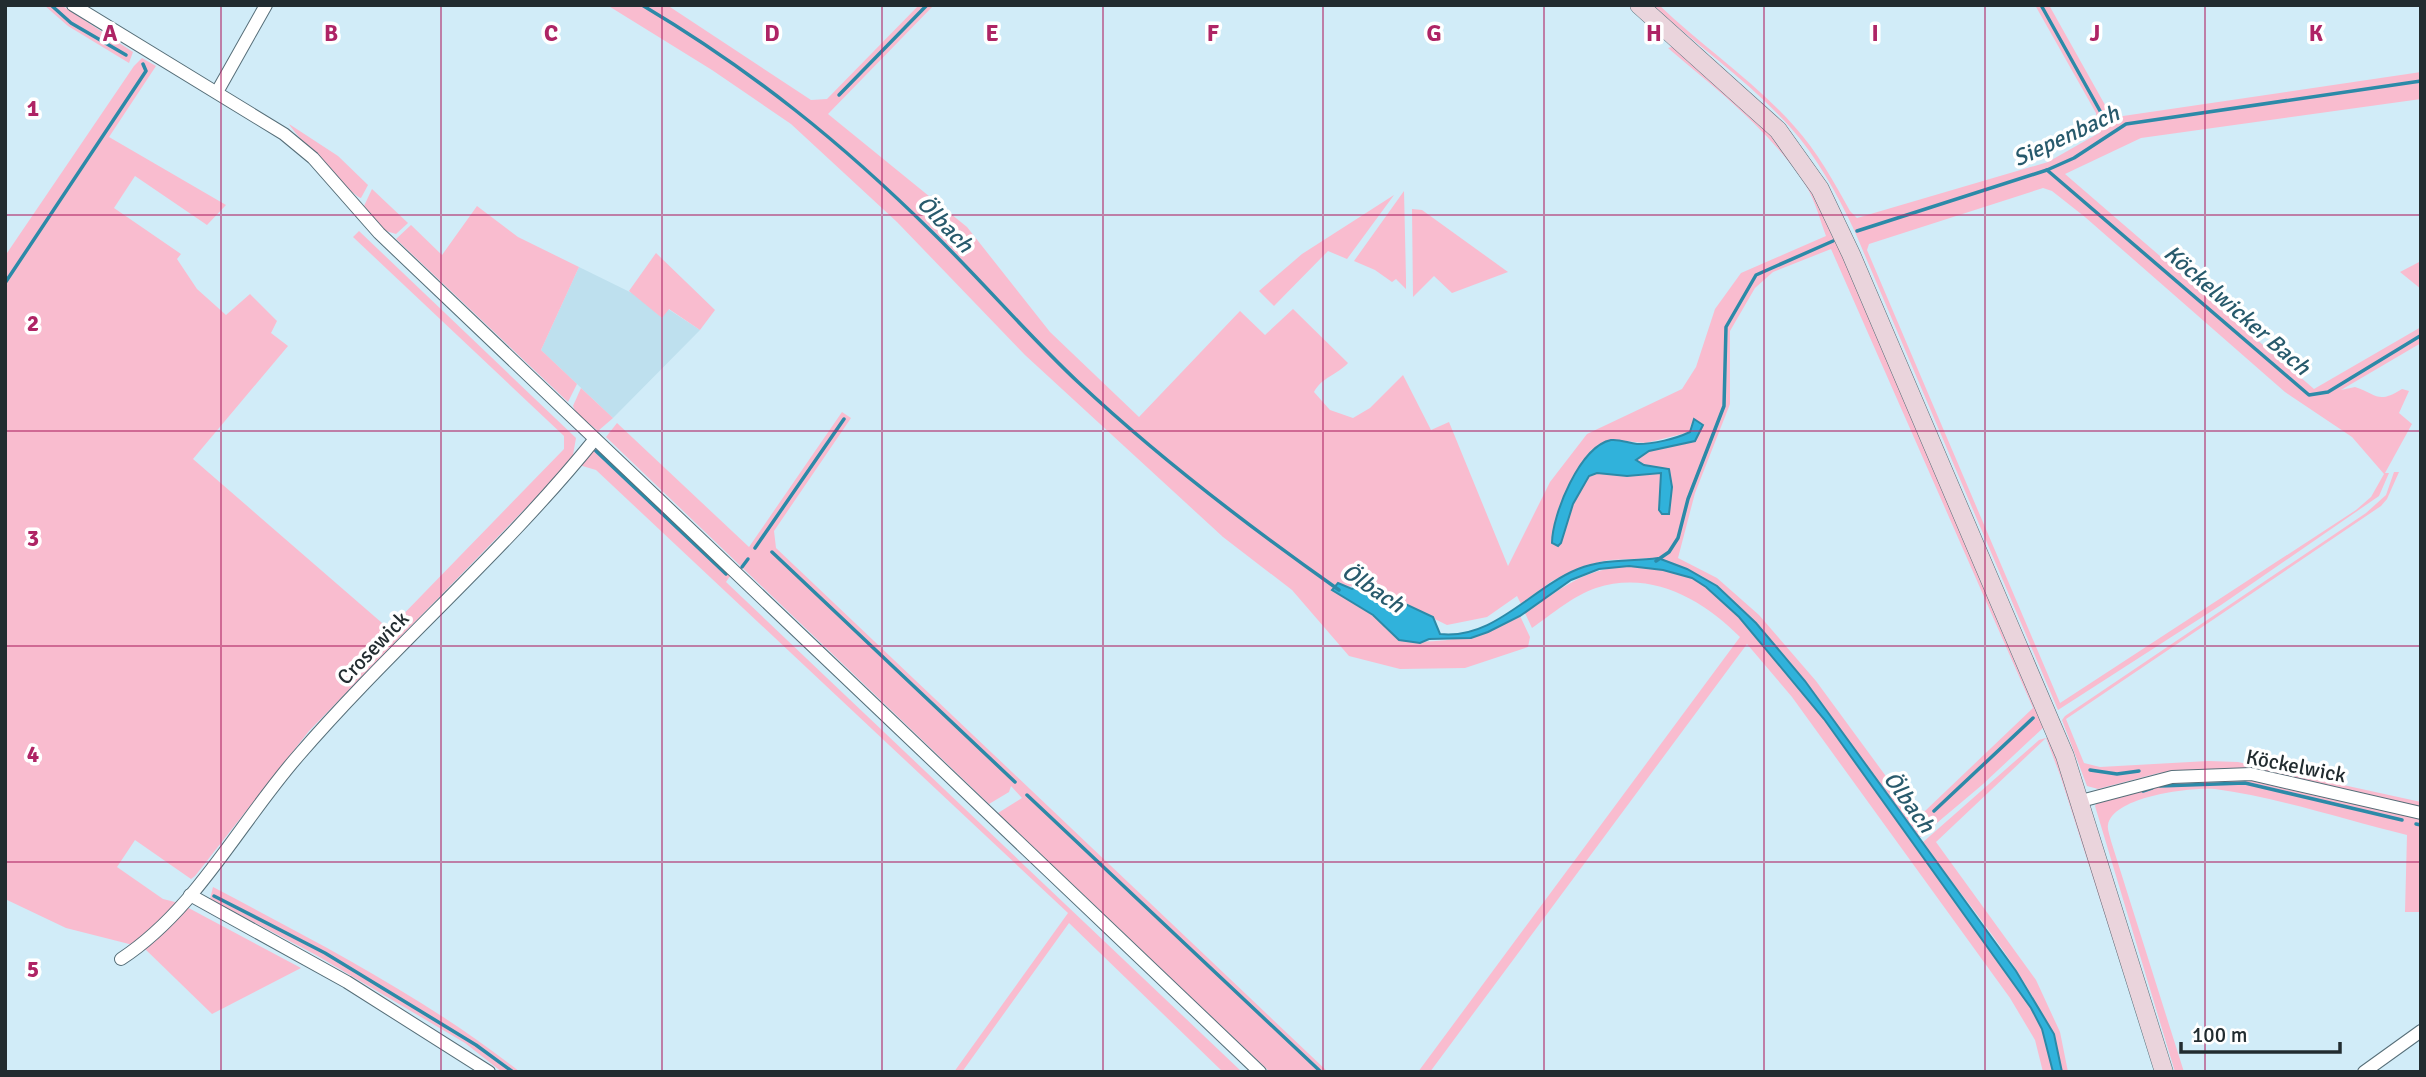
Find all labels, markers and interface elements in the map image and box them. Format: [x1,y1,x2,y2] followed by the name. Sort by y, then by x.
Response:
[103,19,118,48] text: A
[324,19,338,48] text: B
[544,19,558,48] text: C
[764,19,780,48] text: D
[985,19,999,48] text: E
[1207,19,1219,48] text: F
[1426,19,1442,48] text: G
[1646,19,1662,48] text: H
[1871,19,1879,48] text: I
[2090,19,2100,48] text: J
[2309,19,2324,48] text: K
[27,94,39,123] text: 1
[2008,98,2125,173] water label: Siepenbach
[911,189,980,260] water label: Ölbach
[2158,239,2317,382] water label: Köckelwicker Bach
[27,309,39,338] text: 2
[27,524,39,553] text: 3
[1336,557,1411,620] water label: Ölbach
[332,606,415,690] street label: Crosewick
[27,740,39,769] text: 4
[2244,744,2349,789] street label: Köckelwick
[1877,766,1942,840] water label: Ölbach
[27,955,39,984] text: 5
[2181,1010,2340,1054] scale bar
[2192,1022,2247,1048] text: 100 m

